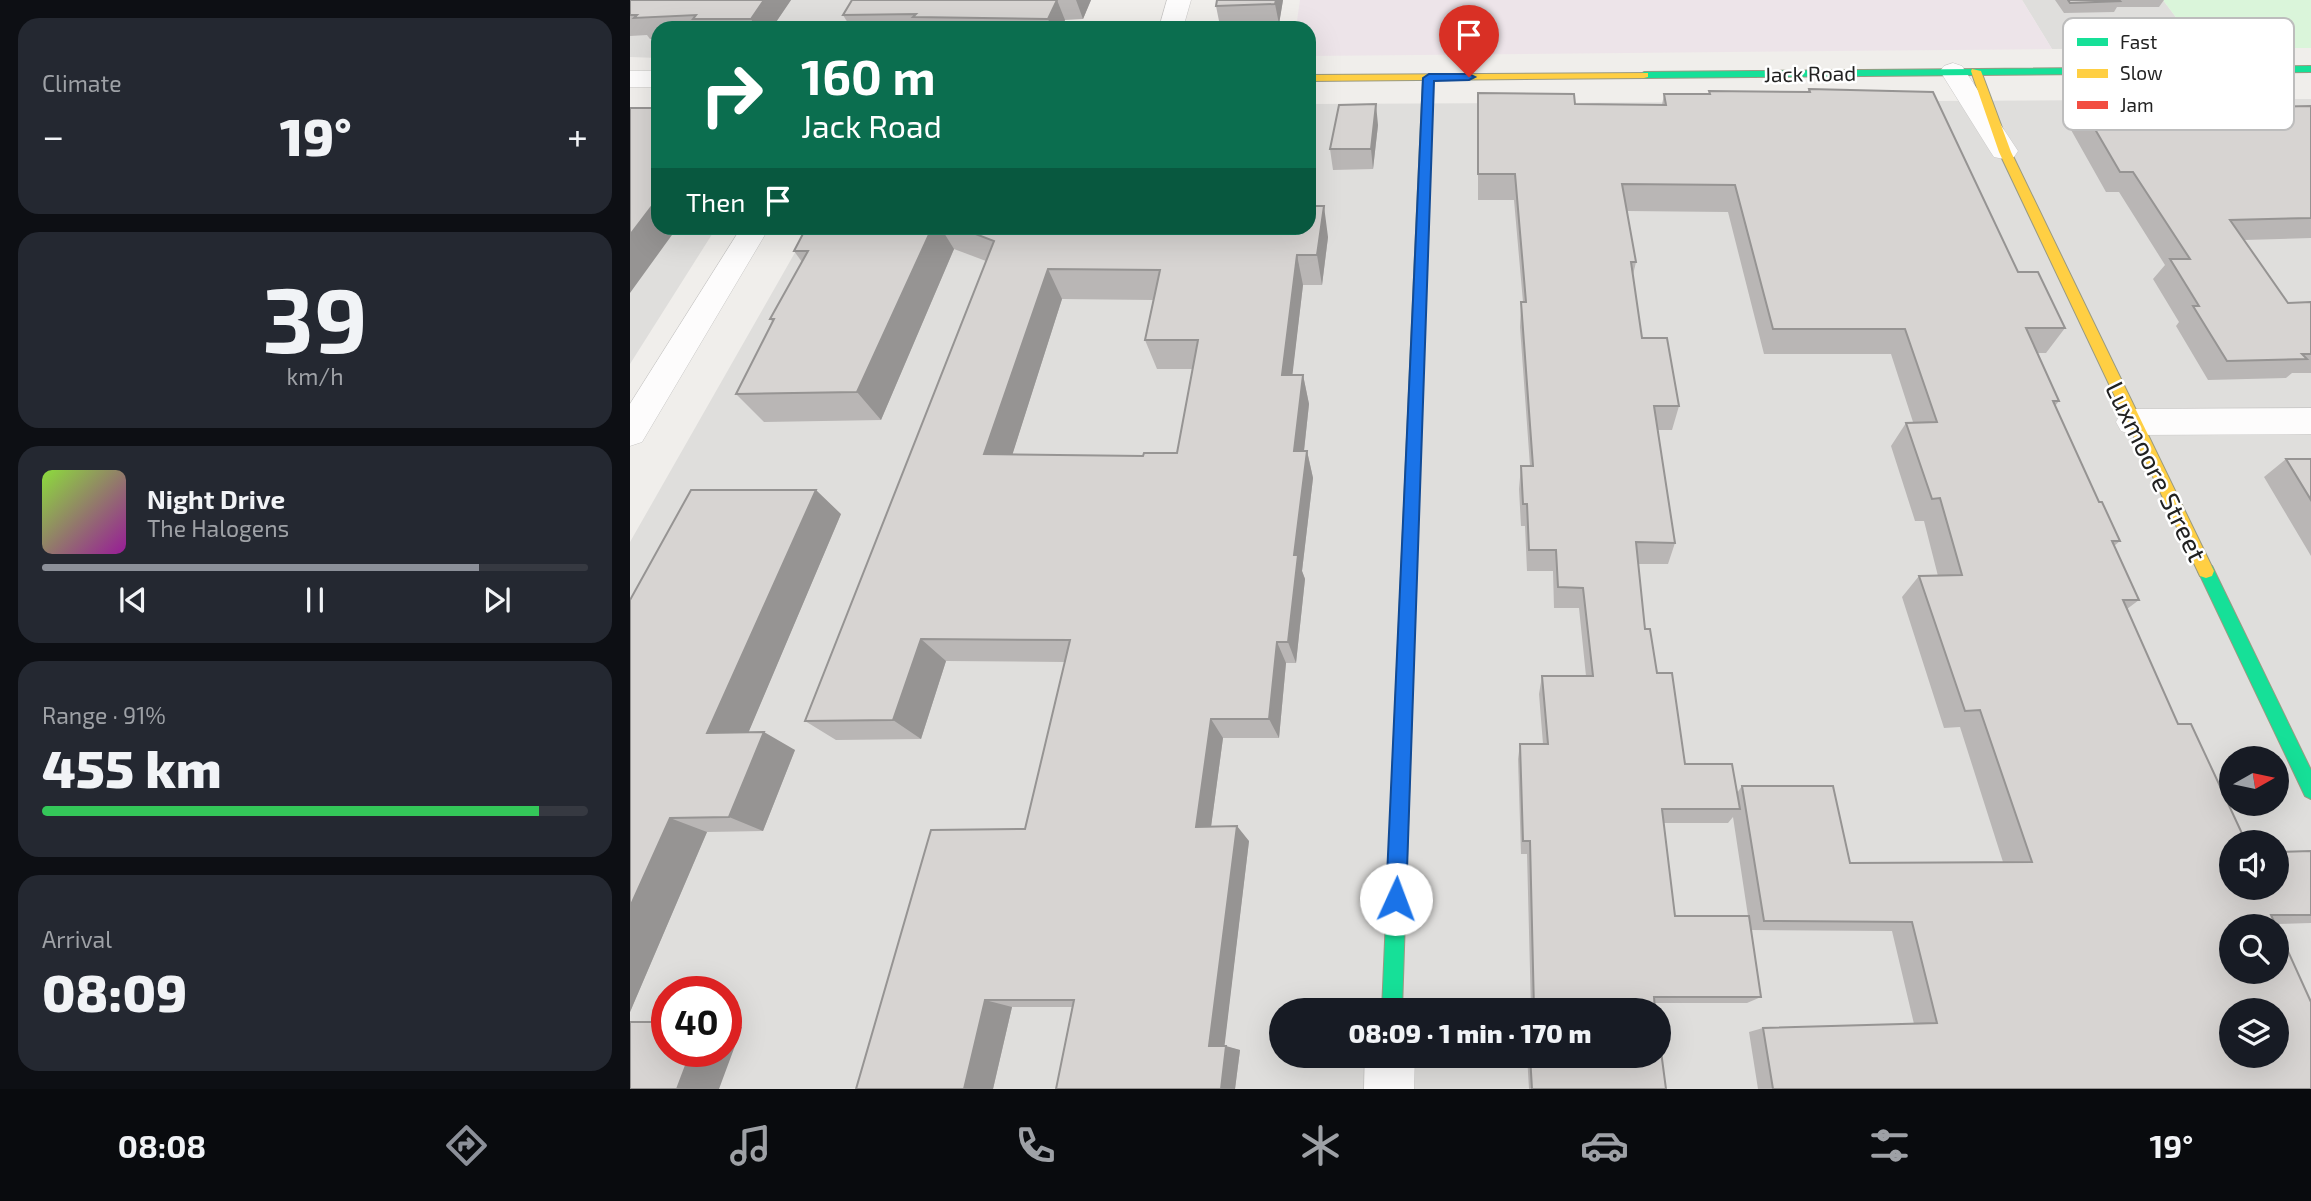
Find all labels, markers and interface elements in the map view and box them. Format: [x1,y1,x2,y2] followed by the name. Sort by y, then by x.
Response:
[1439,5,1499,77] pin
[1450,16,1488,54] icon: arrive
[2063,18,2294,130] legend
[2120,30,2157,53] text: Fast
[801,46,936,105] text: 160 m
[686,49,777,140] icon: right
[1764,60,1856,86] street label: Jack Road
[2120,61,2163,84] text: Slow
[42,69,122,97] text: Climate
[2120,93,2154,116] text: Jam
[280,104,352,166] text: 19°
[801,106,942,144] text: Jack Road
[42,112,64,158] text: −
[567,112,588,158] text: +
[759,182,797,220] icon: arrive
[686,186,745,217] text: Then
[262,262,368,371] text: 39
[286,362,344,390] text: km/h
[2100,376,2214,566] street label: Luxmoore Street
[147,483,285,514] text: Night Drive
[147,514,289,542] text: The Halogens
[114,581,152,619] icon: previous
[296,581,334,619] icon: pause
[478,581,516,619] icon: next
[42,701,166,729] text: Range · 91%
[42,736,222,798] text: 455 km
[2219,746,2289,816] north arrow
[2219,746,2289,1068] map controls
[2219,830,2289,900] button: sound
[1359,862,1433,936] position arrow
[2219,914,2289,984] button: search
[42,925,112,953] text: Arrival
[42,960,187,1022] text: 08:09
[651,976,742,1067] speed limit sign: 40
[2219,998,2289,1068] button: layers
[1349,1017,1591,1048] text: 08:09 · 1 min · 170 m
[442,1121,491,1170] icon: directions
[726,1121,775,1170] icon: music
[1011,1121,1060,1170] icon: phone
[1296,1121,1345,1170] icon: climate
[1580,1121,1629,1170] icon: car
[1865,1121,1914,1170] icon: filters
[118,1126,206,1164] text: 08:08
[2149,1126,2193,1164] text: 19°

